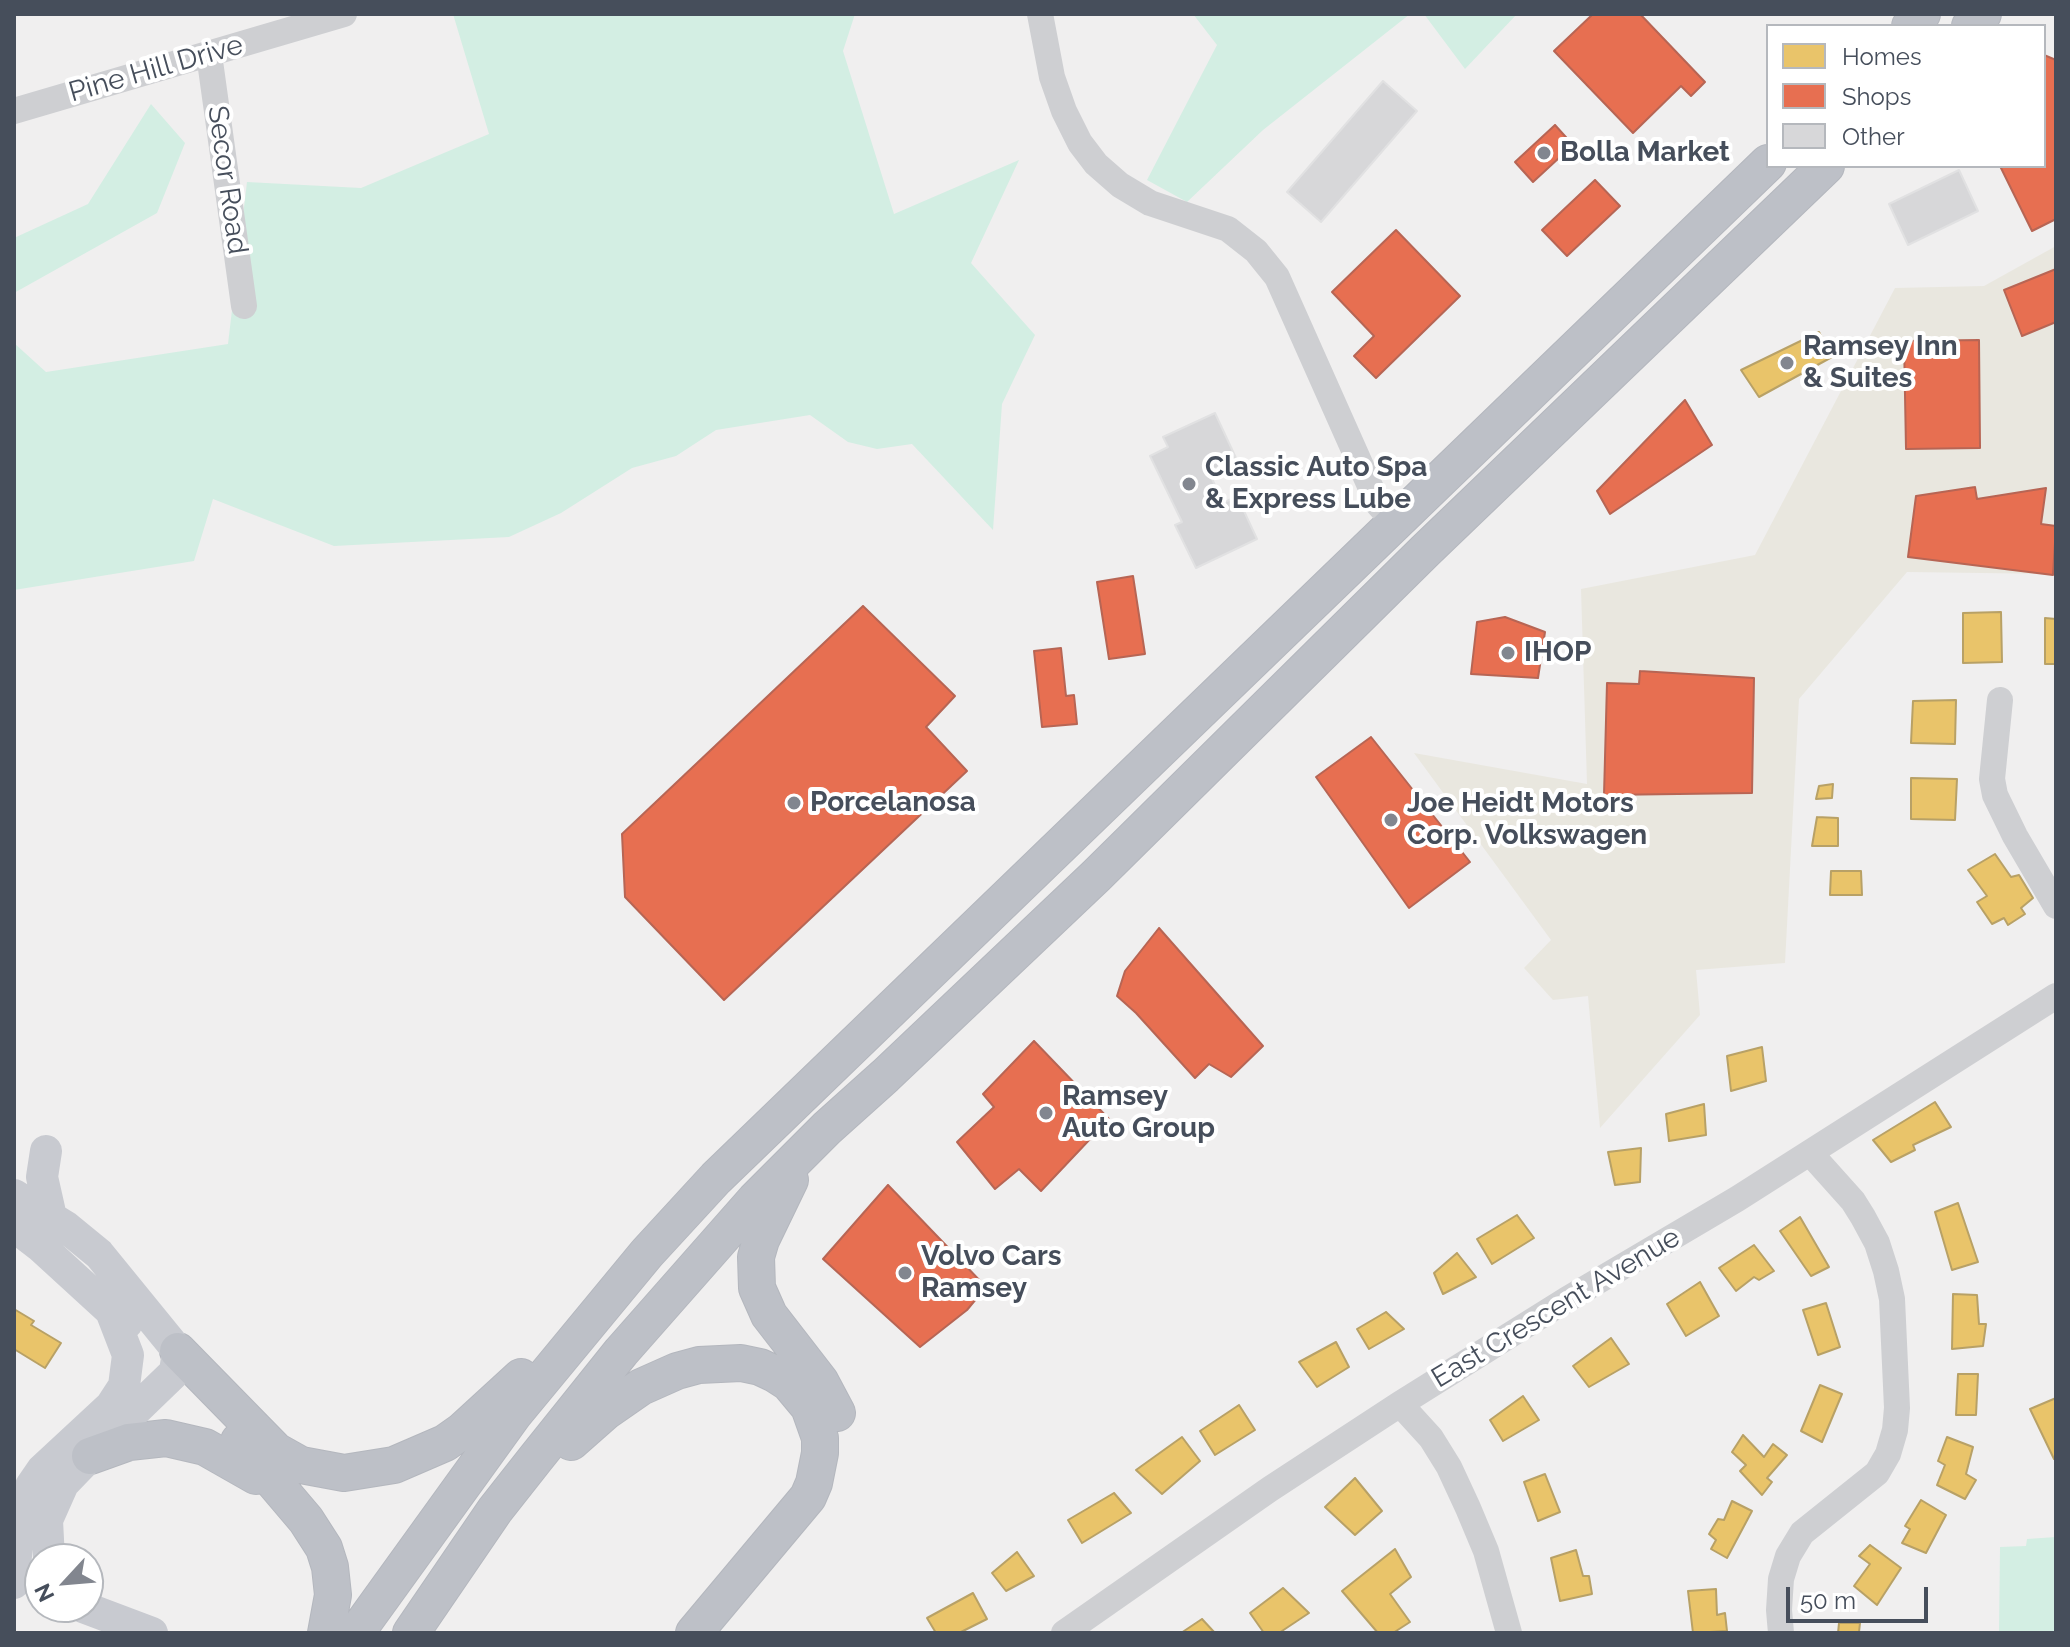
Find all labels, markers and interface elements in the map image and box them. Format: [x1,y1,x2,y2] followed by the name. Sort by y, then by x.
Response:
[1766,24,2046,168] legend
[65,28,247,110] street label: Pine Hill Drive
[1842,42,1922,71] text: Homes
[1842,82,1911,111] text: Shops
[200,104,254,256] street label: Secor Road
[1842,122,1905,151] text: Other
[1560,136,1730,170] place label: Bolla Market
[1535,144,1553,162] marker: Bolla Market
[1803,330,1958,396] place label: Ramsey Inn & Suites
[1778,354,1796,372] marker: Ramsey Inn & Suites
[1205,451,1427,517] place label: Classic Auto Spa & Express Lube
[1180,475,1198,493] marker: Classic Auto Spa & Express Lube
[1524,636,1591,670] place label: IHOP
[1499,644,1517,662] marker: IHOP
[810,786,976,820] place label: Porcelanosa
[1407,787,1647,853] place label: Joe Heidt Motors Corp. Volkswagen
[785,794,803,812] marker: Porcelanosa
[1382,811,1400,829] marker: Joe Heidt Motors Corp. Volkswagen
[1062,1080,1215,1146] place label: Ramsey Auto Group
[1037,1104,1055,1122] marker: Ramsey Auto Group
[1426,1221,1686,1395] street label: East Crescent Avenue
[921,1240,1062,1306] place label: Volvo Cars Ramsey
[896,1264,914,1282] marker: Volvo Cars Ramsey
[24,1543,104,1623] north arrow
[1790,1571,1932,1621] scale bar
[29,1579,60,1606] text: N
[1800,1586,1856,1615] text: 50 m

